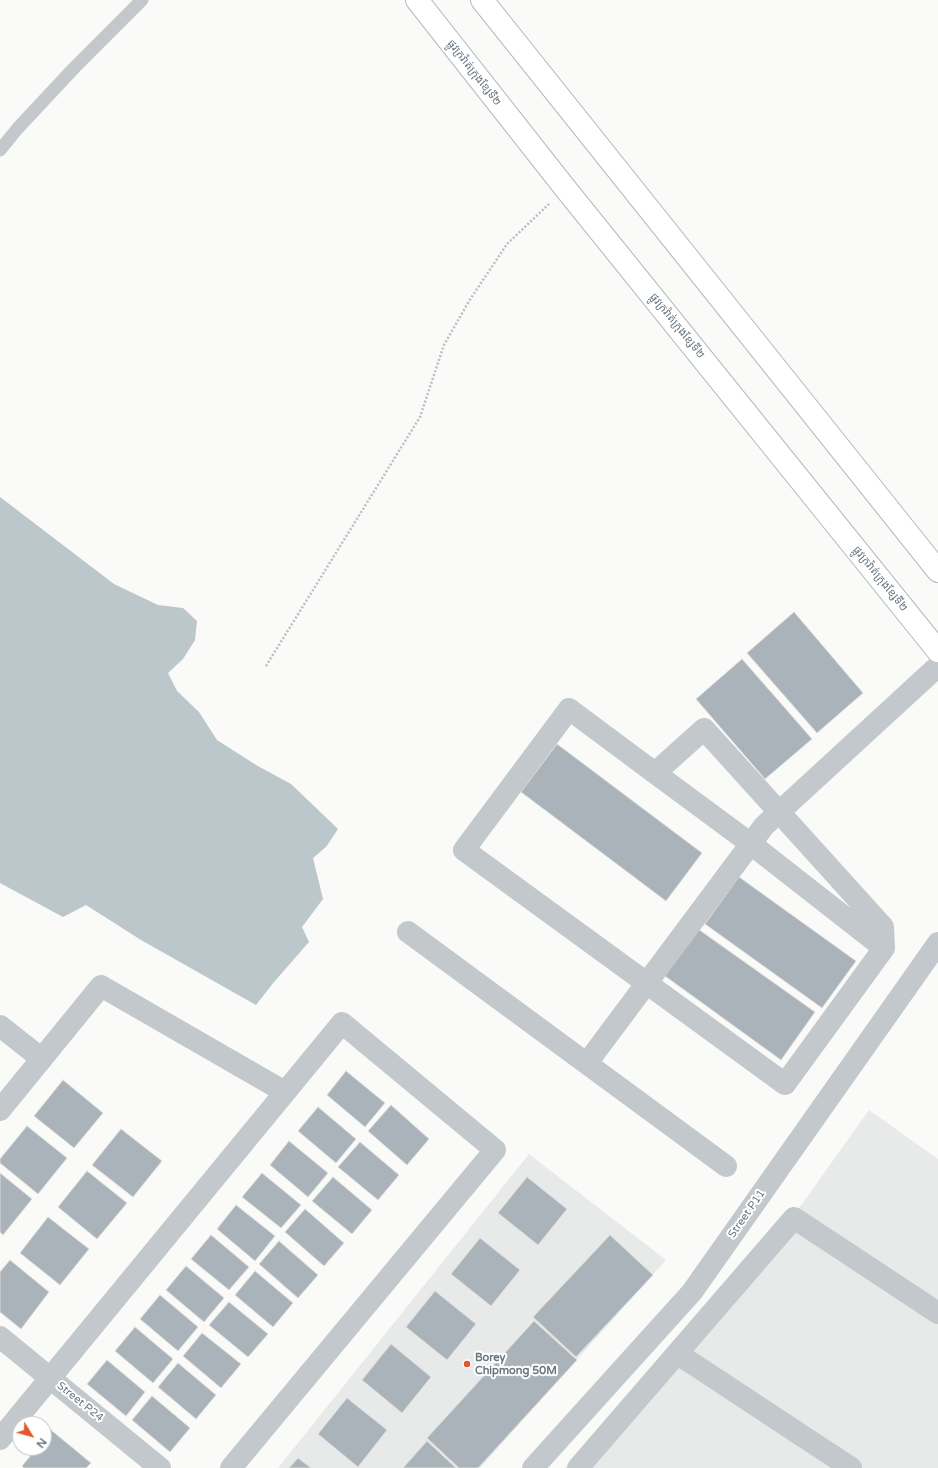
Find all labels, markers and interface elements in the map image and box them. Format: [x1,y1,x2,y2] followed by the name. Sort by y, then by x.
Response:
[444,37,504,109] street label: ផ្លូវក្រវ៉ាត់ក្រុងខ្សែទី២
[647,291,707,361] street label: ផ្លូវក្រវ៉ាត់ក្រុងខ្សែទី២
[850,544,910,614] street label: ផ្លូវក្រវ៉ាត់ក្រុងខ្សែទី២
[726,1187,768,1241] street label: Street P11
[475,1351,557,1377] place label: Borey Chipmong 50M
[462,1359,472,1369] marker: Borey Chipmong 50M
[54,1379,106,1425] street label: Street P24
[12,1416,52,1456] north arrow
[33,1435,49,1450] text: N

